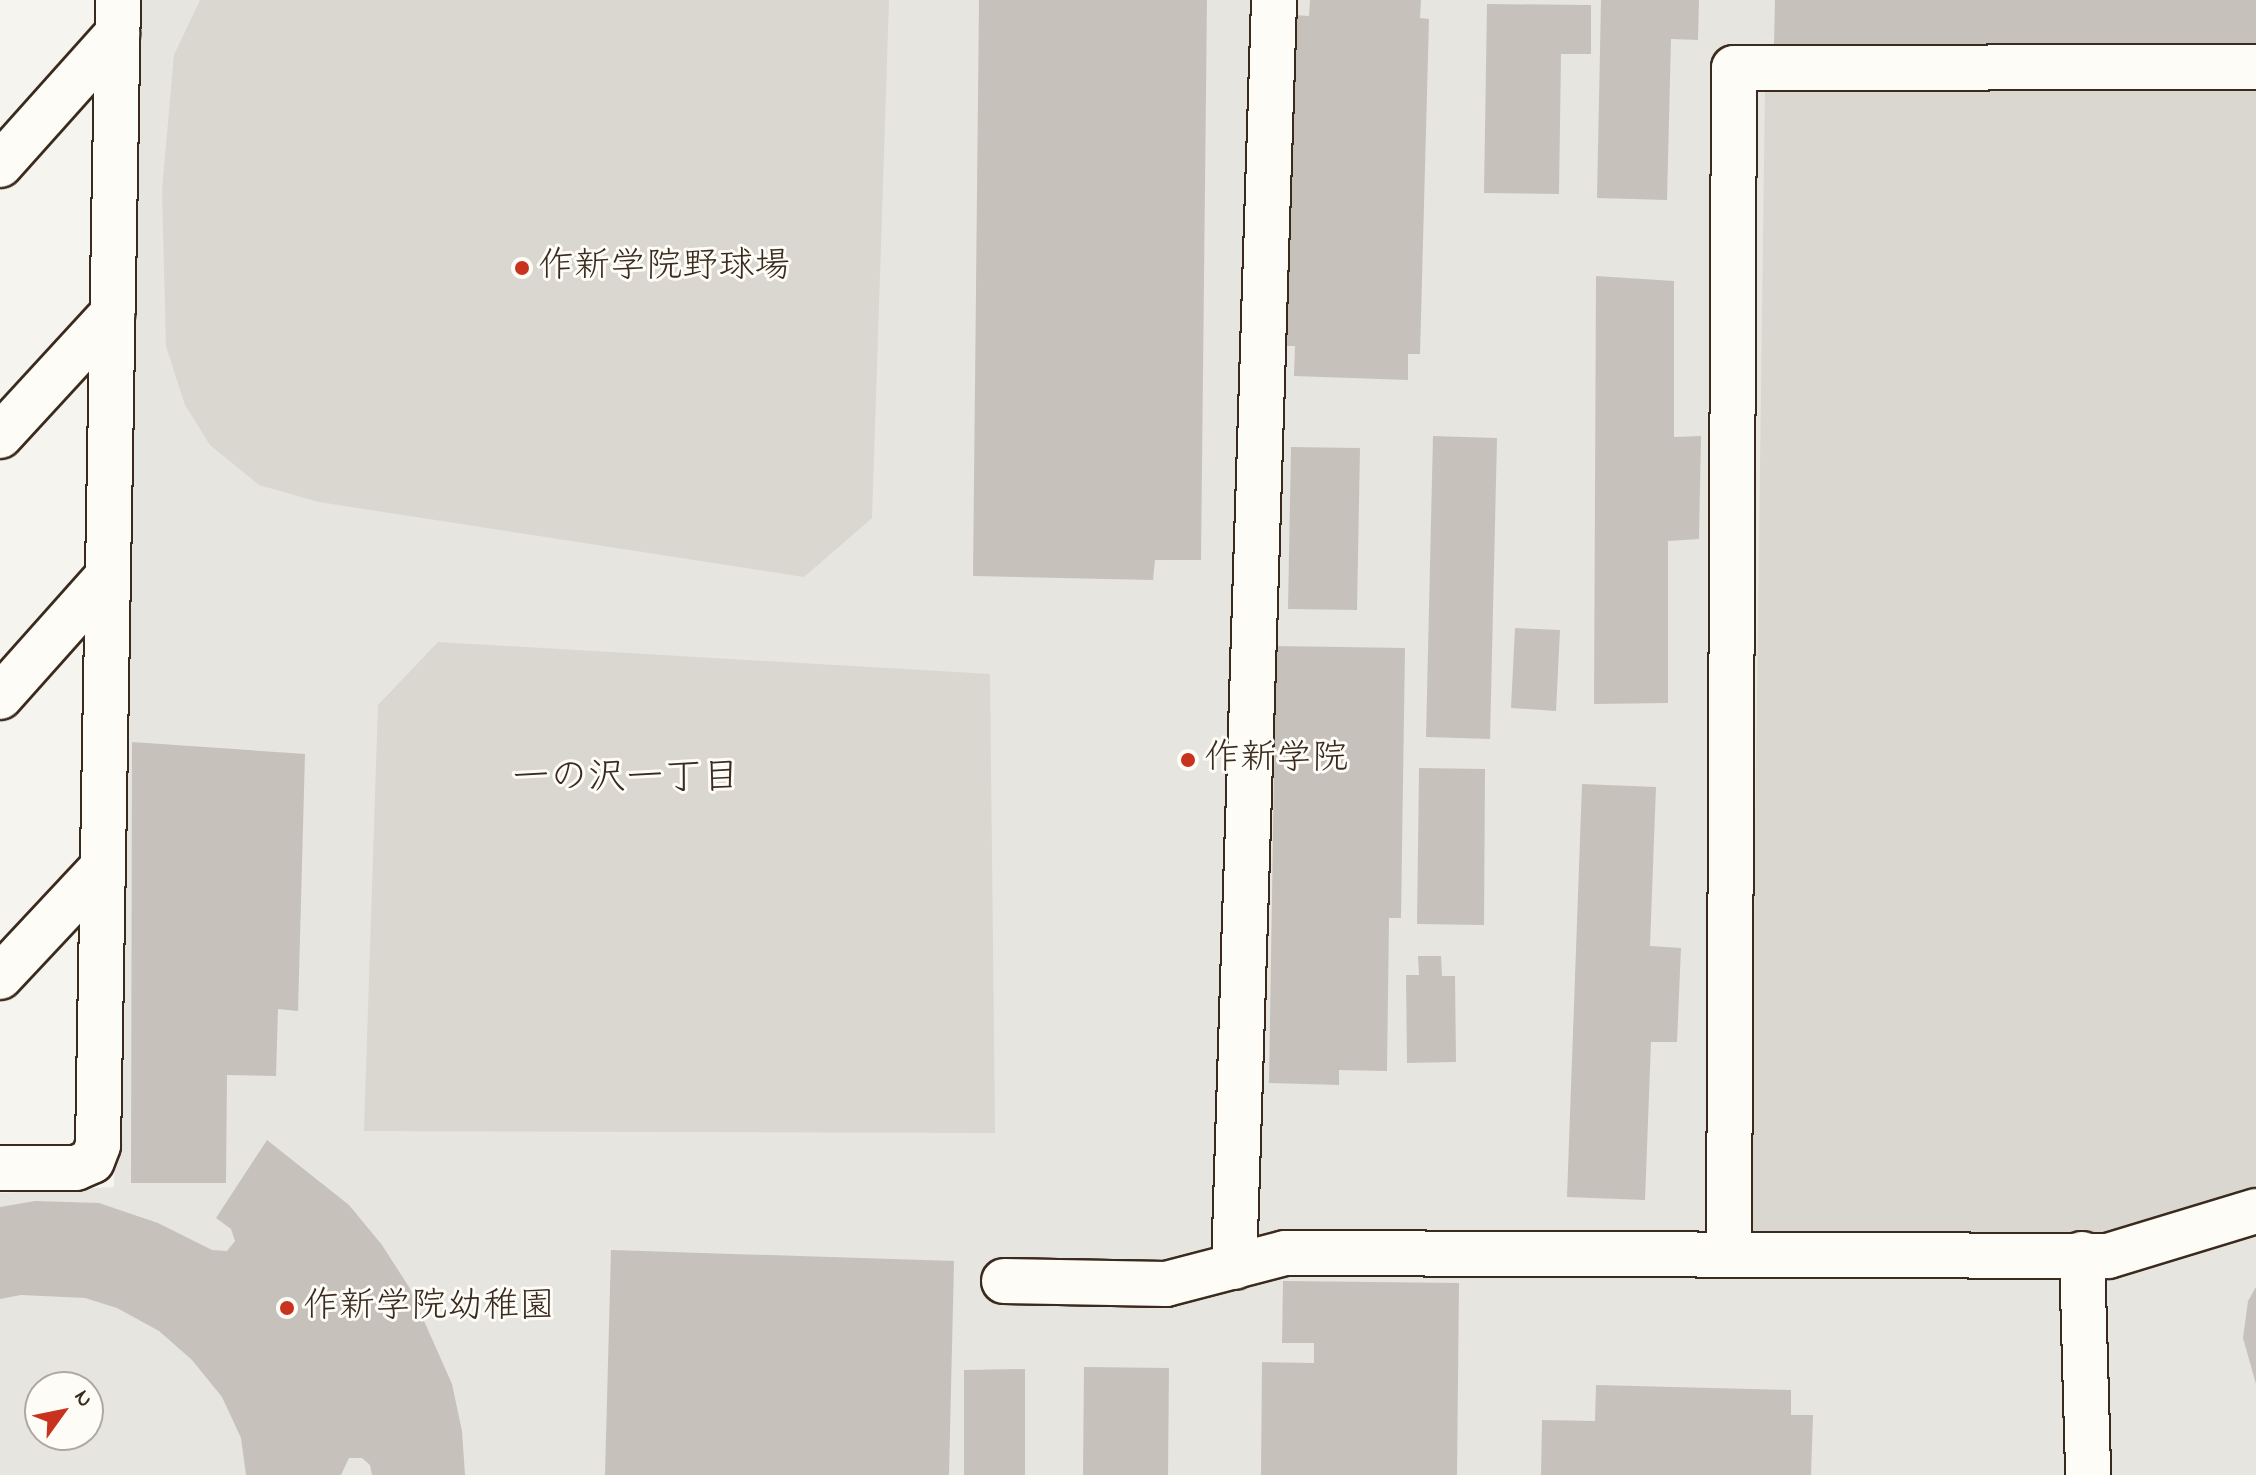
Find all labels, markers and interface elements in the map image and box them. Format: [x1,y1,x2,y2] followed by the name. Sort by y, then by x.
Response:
[538,246,790,290] place label: 作新学院野球場
[513,259,531,277] marker: 作新学院野球場
[1204,738,1348,782] place label: 作新学院
[1179,751,1197,769] marker: 作新学院
[512,757,740,803] district label: 一の沢一丁目
[303,1286,555,1330] place label: 作新学院幼稚園
[278,1299,296,1317] marker: 作新学院幼稚園
[24,1371,104,1451] north arrow
[65,1384,100,1414] text: N

